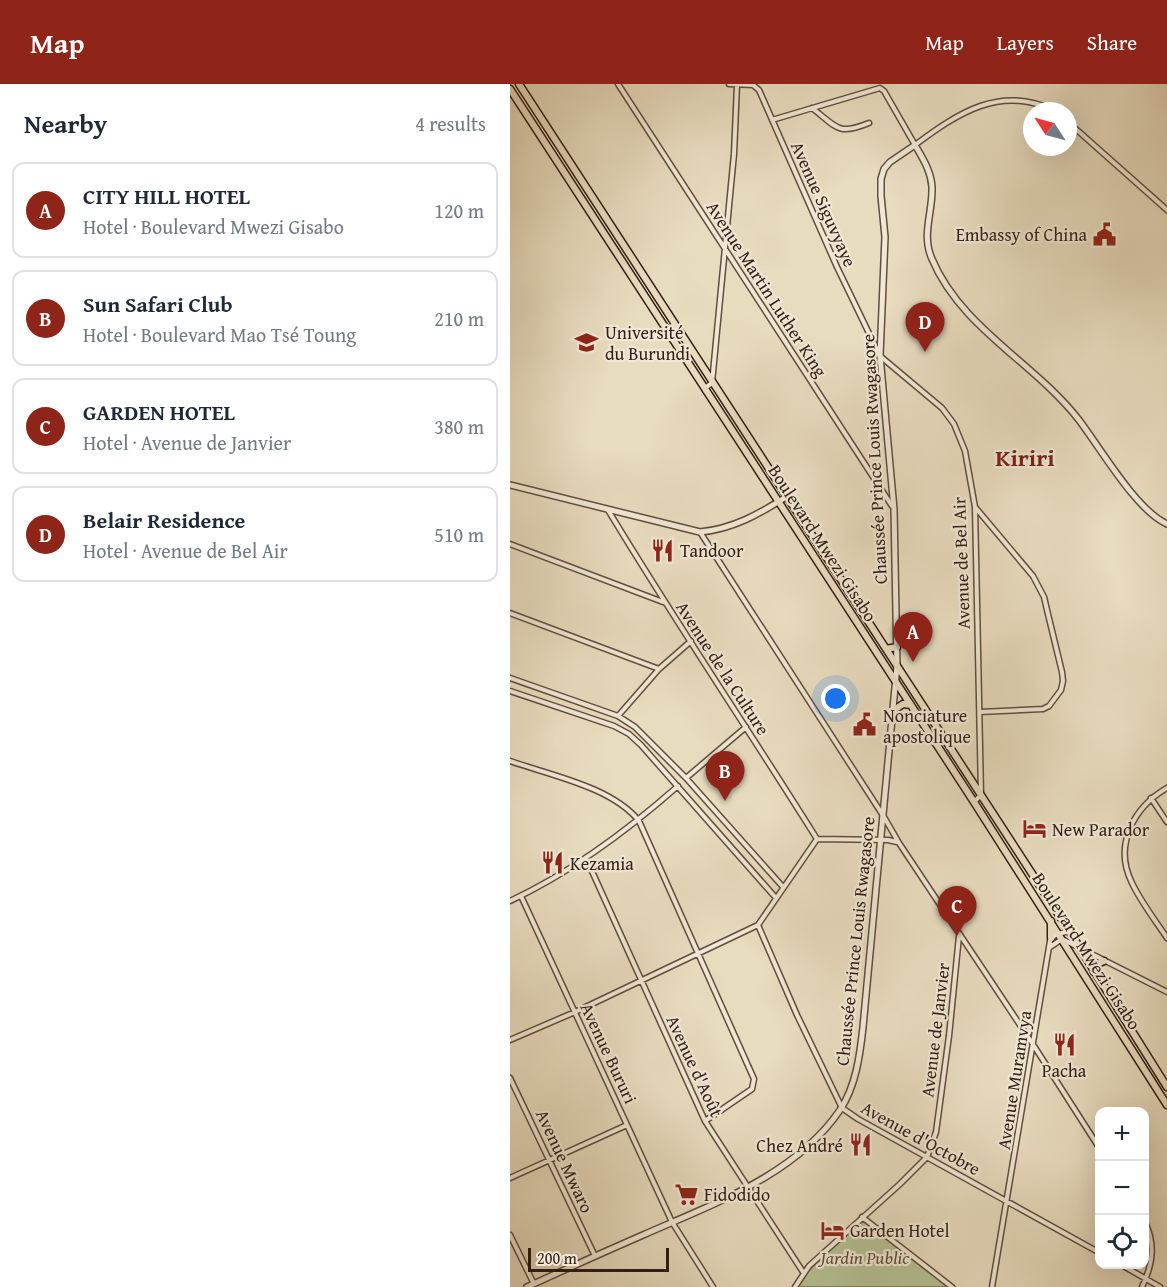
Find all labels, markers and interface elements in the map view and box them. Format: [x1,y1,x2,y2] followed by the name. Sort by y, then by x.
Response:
[30,22,84,63] text: Map
[925,27,964,58] text: Map
[997,27,1054,58] text: Layers
[1087,27,1137,58] text: Share
[1023,102,1077,156] north arrow
[24,104,107,143] text: Nearby
[415,109,486,138] text: 4 results
[784,137,864,271] street label: Avenue Siguvyaye
[83,180,250,212] text: CITY HILL HOTEL
[39,196,52,225] text: A
[434,196,484,225] text: 120 m
[700,196,834,382] street label: Avenue Martin Luther King
[83,212,344,241] text: Hotel · Boulevard Mwezi Gisabo
[956,221,1087,248] place label: Embassy of China
[1092,221,1118,247] public building icon: Embassy of China
[83,288,233,320] text: Sun Safari Club
[906,302,944,352] pin: D
[39,304,52,333] text: B
[434,304,484,333] text: 210 m
[605,319,690,367] place label: Université du Burundi
[83,320,356,349] text: Hotel · Boulevard Mao Tsé Toung
[574,329,600,355] school or university icon: Université du Burundi
[854,333,894,585] street label: Chaussée Prince Louis Rwagasore
[83,396,235,428] text: GARDEN HOTEL
[40,412,51,441] text: C
[434,412,484,441] text: 380 m
[83,428,291,457] text: Hotel · Avenue de Janvier
[995,440,1055,475] district label: Kiriri
[762,459,884,627] street label: Boulevard Mwezi Gisabo
[945,496,977,630] street label: Avenue de Bel Air
[83,504,245,536] text: Belair Residence
[39,520,52,549] text: D
[434,520,484,549] text: 510 m
[83,536,288,565] text: Hotel · Avenue de Bel Air
[649,537,675,563] restaurant icon: Tandoor
[680,537,744,564] place label: Tandoor
[669,596,777,740] street label: Avenue de la Culture
[894,612,932,662] pin: A
[821,684,850,713] your location
[883,702,971,750] place label: Nonciature apostolique
[852,712,878,738] public building icon: Nonciature apostolique
[706,752,744,801] pin: B
[828,815,882,1067] street label: Chaussée Prince Louis Rwagasore
[1021,816,1047,842] hotel icon: New Parador
[1052,816,1150,843] place label: New Parador
[539,850,565,876] restaurant icon: Kezamia
[570,850,634,877] place label: Kezamia
[1026,867,1148,1035] street label: Boulevard Mwezi Gisabo
[938,886,976,936] pin: C
[913,961,957,1099] street label: Avenue de Janvier
[574,998,644,1108] street label: Avenue Bururi
[990,1008,1038,1151] street label: Avenue Muramvya
[660,1011,731,1122] street label: Avenue d'Août
[1051,1031,1077,1057] restaurant icon: Pacha
[1042,1057,1087,1084] place label: Pacha
[856,1094,986,1182] street label: Avenue d'Octobre
[529,1105,601,1217] street label: Avenue Mwaro
[1095,1107,1149,1269] map controls
[1095,1107,1149,1161] button: +
[756,1132,843,1159] place label: Chez André
[848,1132,874,1158] restaurant icon: Chez André
[1095,1161,1149,1215] button: −
[673,1181,699,1207] supermarket icon: Fidodido
[704,1181,770,1208] place label: Fidodido
[1095,1215,1149,1269] button: locate
[819,1217,845,1243] hotel icon: Garden Hotel
[850,1217,949,1244] place label: Garden Hotel
[818,1244,910,1271] park label: Jardin Public
[528,1245,669,1272] scale bar
[537,1246,577,1270] text: 200 m

